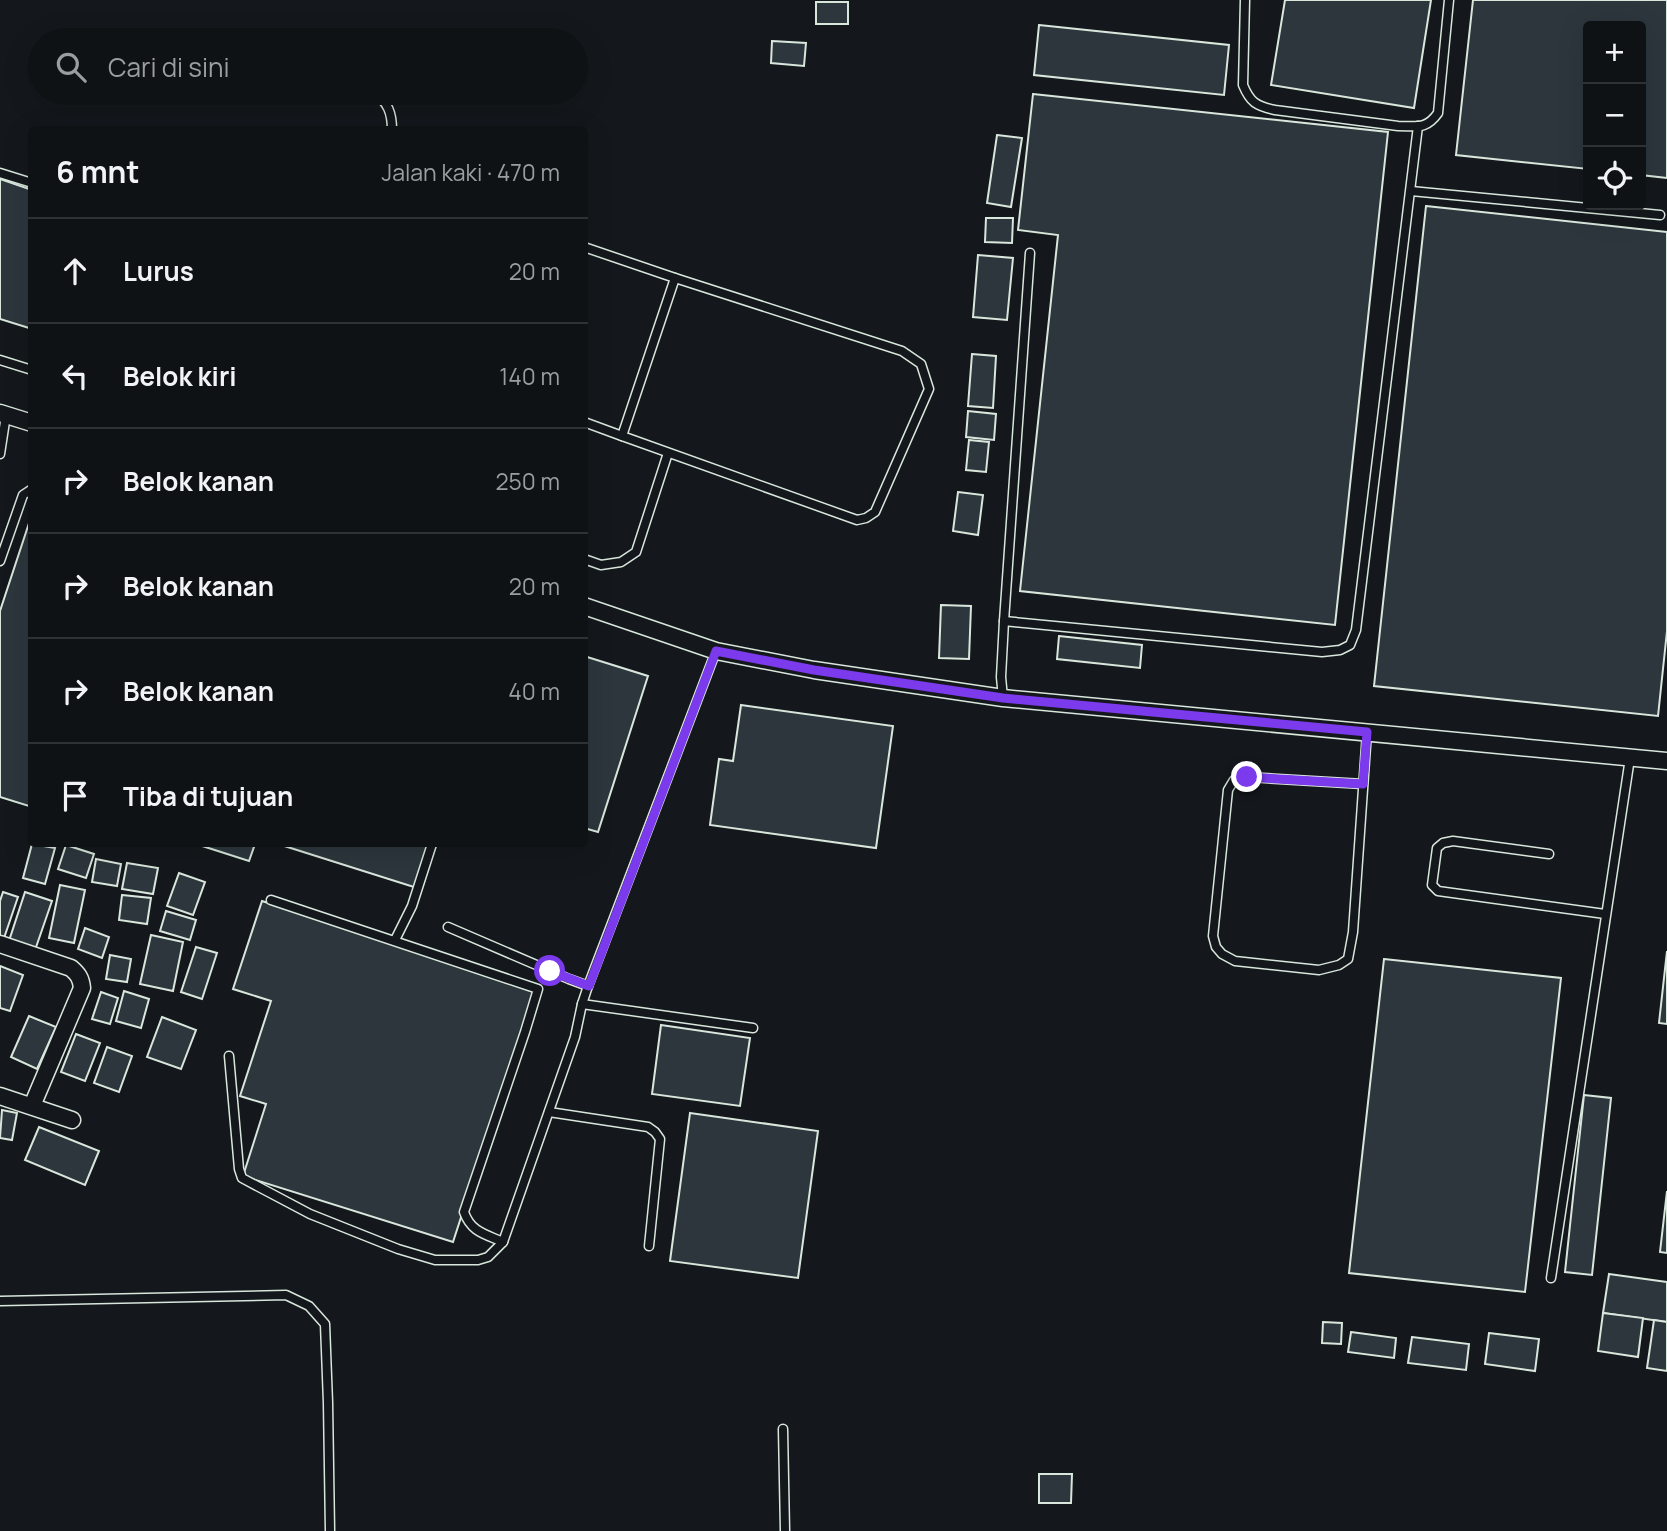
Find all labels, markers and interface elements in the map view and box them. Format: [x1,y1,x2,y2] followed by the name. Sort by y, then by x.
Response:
[1583,21,1646,210] map controls
[1583,21,1646,84] button: +
[28,28,588,105] search box
[52,48,90,86] icon: search
[108,49,230,85] text: Cari di sini
[1583,84,1646,147] button: −
[1583,147,1646,210] button: locate
[56,151,139,192] text: 6 mnt
[382,156,560,188] text: Jalan kaki · 470 m
[56,252,94,290] icon: ahead
[123,253,194,289] text: Lurus
[509,255,560,287] text: 20 m
[56,357,94,395] icon: left
[123,358,237,394] text: Belok kiri
[499,360,560,392] text: 140 m
[56,462,94,500] icon: right
[123,463,274,499] text: Belok kanan
[495,465,560,497] text: 250 m
[56,567,94,605] icon: right
[123,568,274,604] text: Belok kanan
[509,570,560,602] text: 20 m
[56,672,94,710] icon: right
[123,673,274,709] text: Belok kanan
[508,675,560,707] text: 40 m
[1231,761,1262,792] route end
[56,777,94,815] icon: arrive
[123,778,293,814] text: Tiba di tujuan
[534,955,565,986] route start

